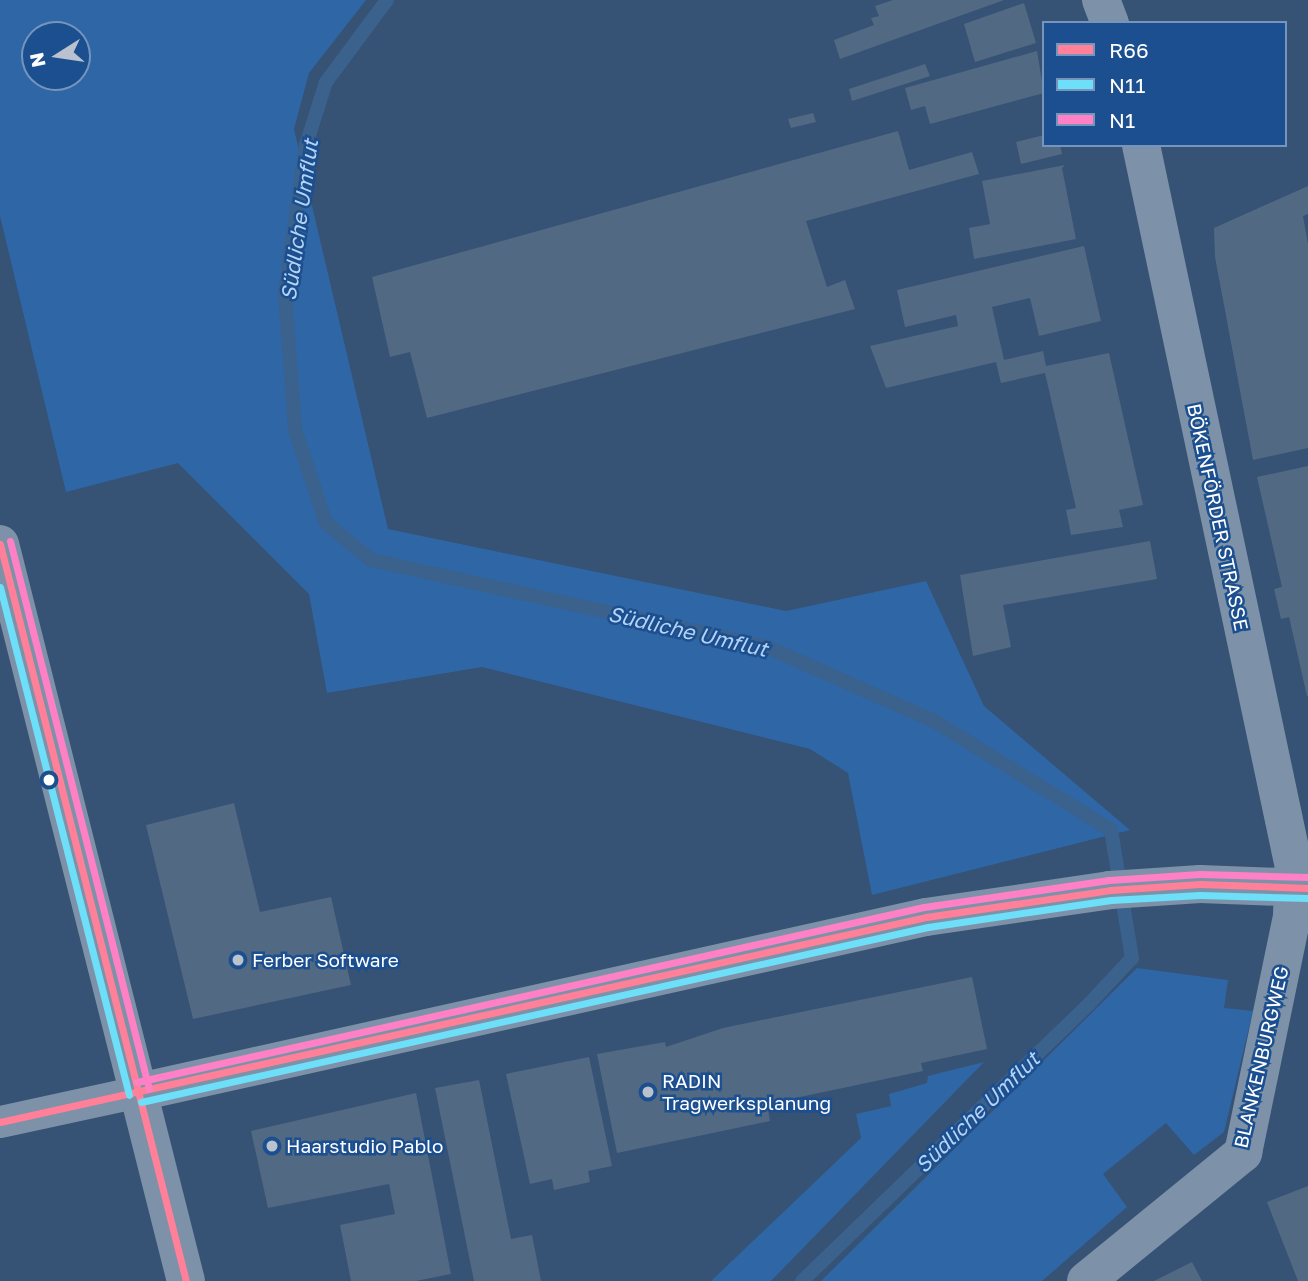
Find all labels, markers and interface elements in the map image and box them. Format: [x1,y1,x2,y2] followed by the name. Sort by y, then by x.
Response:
[21,21,91,91] north arrow
[1042,21,1287,147] legend
[1109,37,1149,63] text: R66
[24,51,50,70] text: N
[1109,72,1145,98] text: N11
[1109,107,1135,133] text: N1
[275,138,323,302] water label: Südliche Umflut
[1183,401,1253,633] street label: BÖKENFÖRDER STRASSE
[606,600,770,662] water label: Südliche Umflut
[42,773,56,787] unlabelled marker
[252,949,399,971] place label: Ferber Software
[230,952,246,968] marker: Ferber Software
[1229,964,1293,1150] street label: BLANKENBURGWEG
[910,1046,1044,1178] water label: Südliche Umflut
[662,1070,831,1114] place label: RADIN Tragwerksplanung
[640,1084,656,1100] marker: RADIN Tragwerksplanung
[286,1135,443,1157] place label: Haarstudio Pablo
[264,1138,280,1154] marker: Haarstudio Pablo

